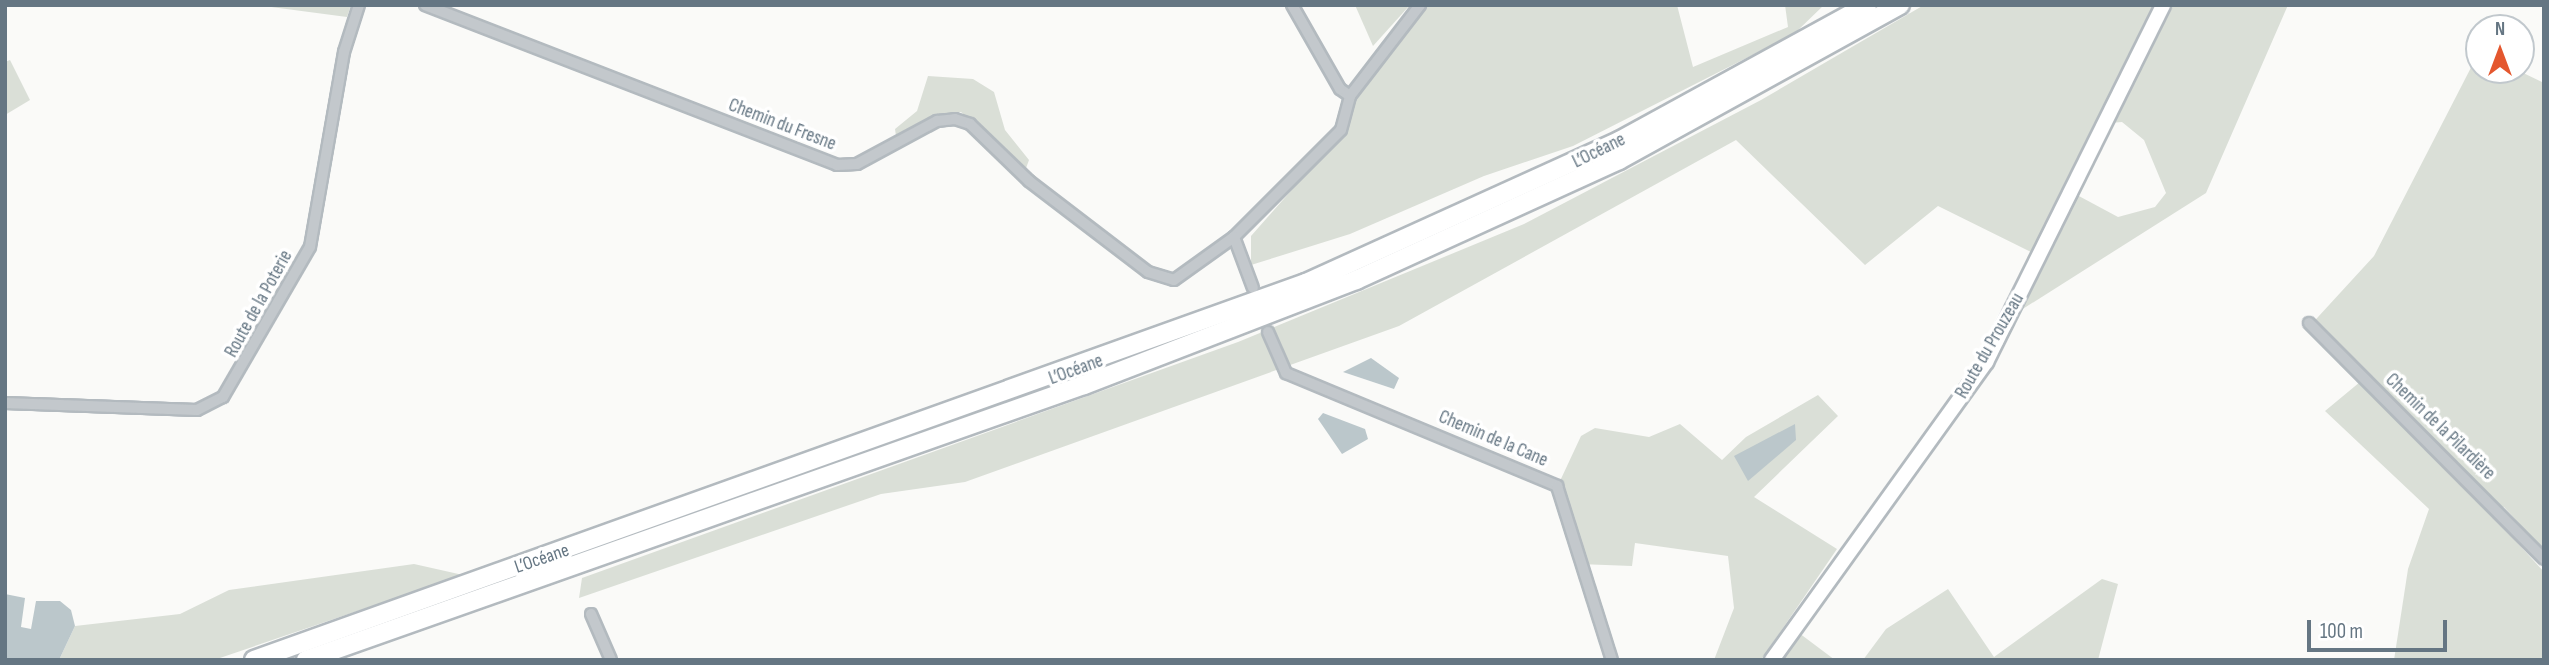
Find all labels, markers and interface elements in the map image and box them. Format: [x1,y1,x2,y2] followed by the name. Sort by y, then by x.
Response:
[2465,14,2535,84] north arrow
[2495,18,2505,41] text: N
[725,94,839,156] street label: Chemin du Fresne
[1569,128,1629,174] street label: L’Océane
[220,246,298,362] street label: Route de la Poterie
[1951,289,2029,403] street label: Route du Prouzeau
[1046,350,1106,390] street label: L’Océane
[2380,369,2500,485] street label: Chemin de la Pilardière
[1435,406,1551,472] street label: Chemin de la Cane
[512,539,572,579] street label: L’Océane
[2311,606,2451,650] scale bar
[2320,619,2363,644] text: 100 m

